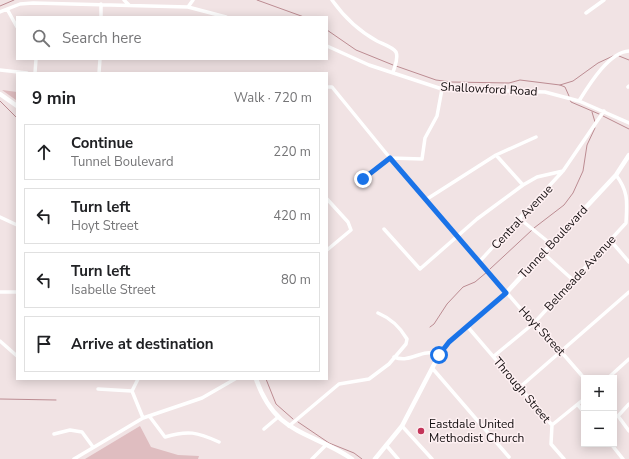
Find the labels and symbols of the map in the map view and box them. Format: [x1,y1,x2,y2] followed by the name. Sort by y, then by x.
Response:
[440,78,538,100] street label: Shallowford Road
[354,170,372,188] route end
[488,181,556,253] street label: Central Avenue
[515,202,591,282] street label: Tunnel Boulevard
[541,232,619,314] street label: Belmeade Avenue
[515,303,570,360] street label: Hoyt Street
[430,346,448,364] route start
[490,354,555,427] street label: Through Street
[429,416,524,446] place label: Eastdale United Methodist Church
[416,426,426,436] marker: Eastdale United Methodist Church

